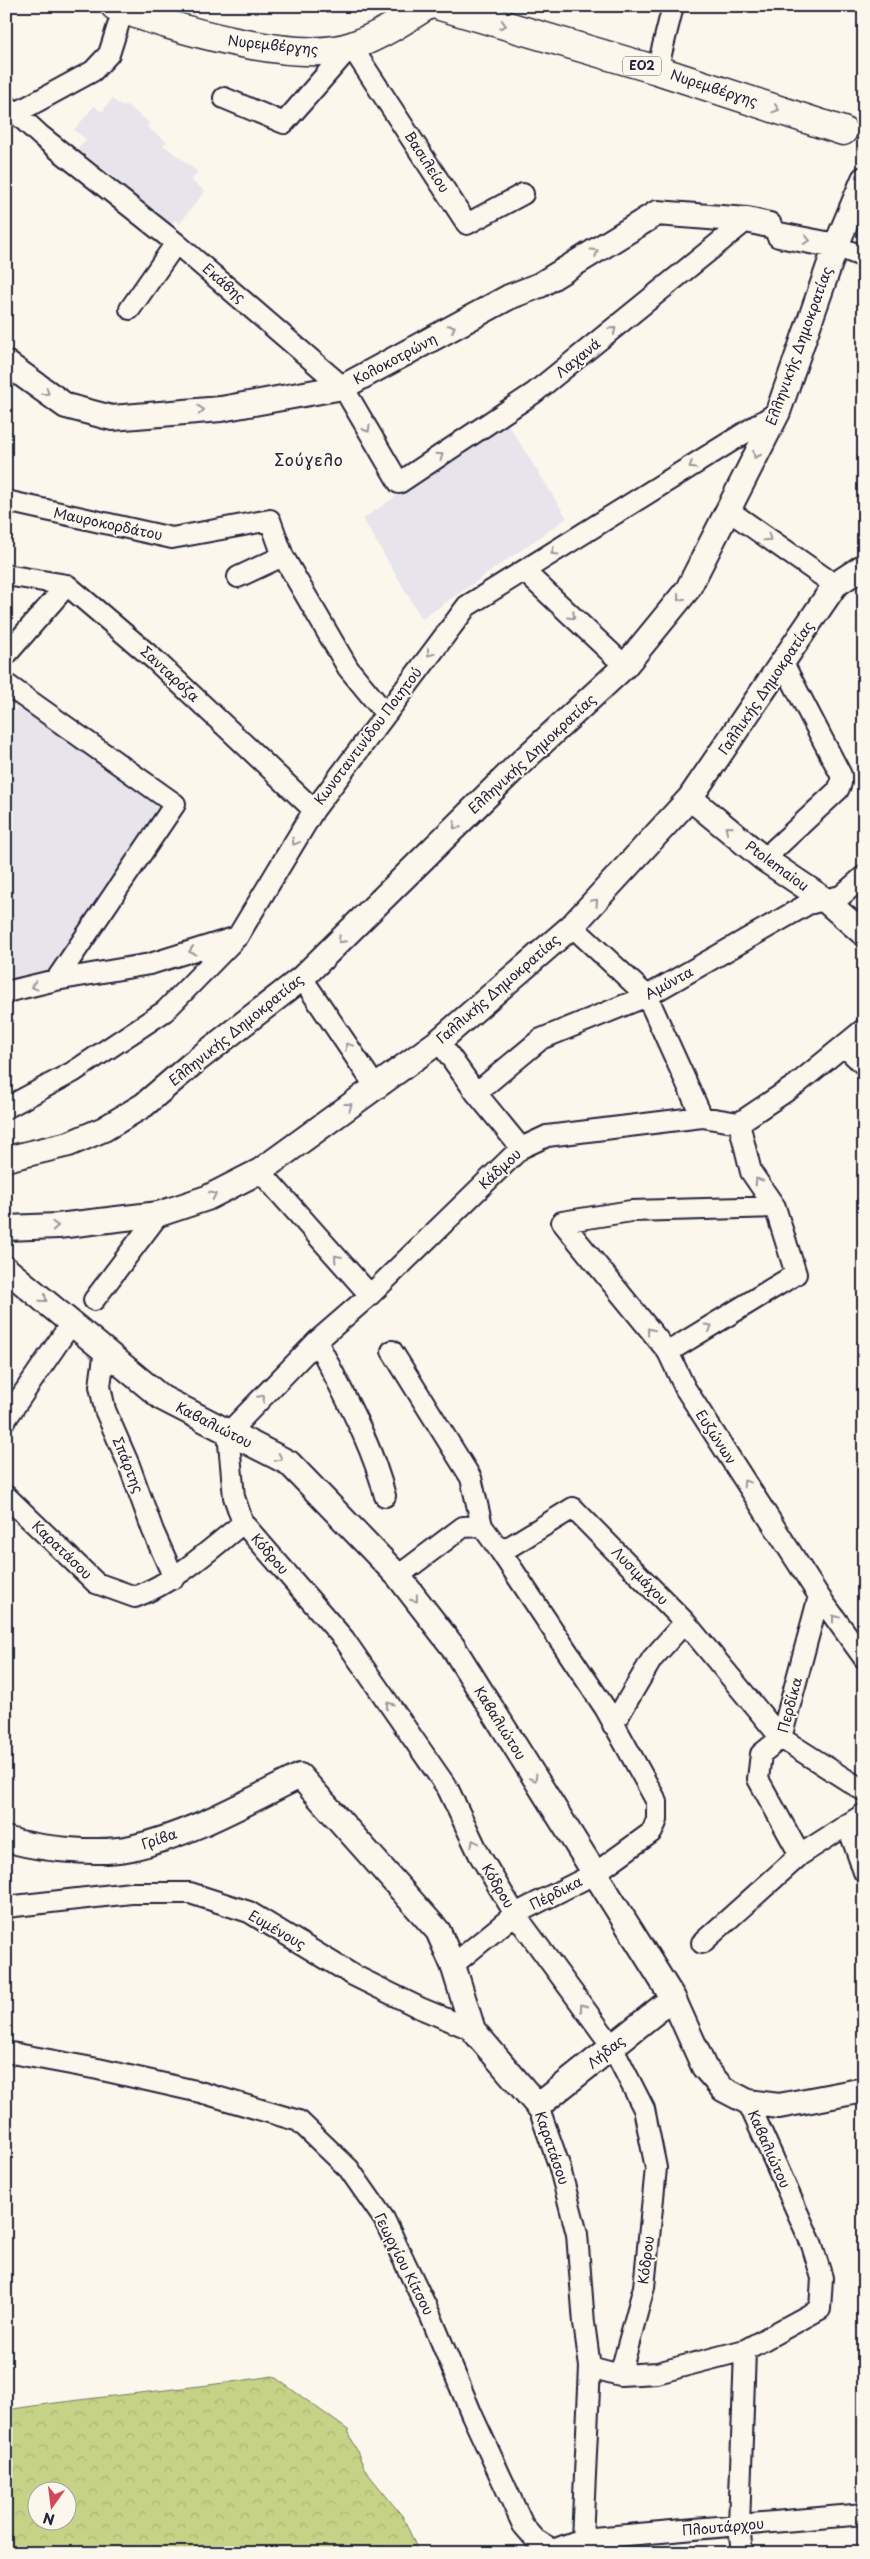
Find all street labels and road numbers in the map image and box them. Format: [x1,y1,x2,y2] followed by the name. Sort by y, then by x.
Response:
[227,29,319,60] street label: Νυρεμβέργης
[623,56,661,76] road number: ΕΟ2
[668,63,761,112] street label: Νυρεμβέργης
[400,127,455,197] street label: Βασιλείου
[198,258,250,307] street label: Εκάβης
[760,263,837,428] street label: Ελληνικής Δημοκρατίας
[349,328,440,389] street label: Κολοκοτρώνη
[551,333,605,382] street label: Λαχανά
[52,502,165,545] street label: Μαυροκορδάτου
[713,617,818,759] street label: Γαλλικής Δημοκρατίας
[136,641,204,706] street label: Σανταρόζα
[309,662,426,809] street label: Κωνσταντινίδου Ποιητού
[463,689,600,819] street label: Ελληνικής Δημοκρατίας
[741,835,813,896] street label: Ptolemaiou
[431,929,564,1048] street label: Γαλλικής Δημοκρατίας
[641,961,697,1004] street label: Αμύντα
[164,969,307,1091] street label: Ελληνικής Δημοκρατίας
[474,1143,526,1194] street label: Κάδμου
[172,1396,256,1453] street label: Καβαλιώτου
[691,1405,742,1468] street label: Ευζώνων
[108,1434,149,1496] street label: Σπάρτης
[27,1515,97,1584] street label: Καρατάσου
[247,1528,294,1579] street label: Κόδρου
[607,1542,674,1609] street label: Λυσιμάχου
[772,1675,807,1735] street label: Περδίκα
[469,1682,531,1764] street label: Καβαλιώτου
[138,1823,180,1854] street label: Γρίβα
[477,1860,520,1912] street label: Κόδρου
[526,1870,586,1915] street label: Πέρδικα
[245,1905,310,1954] street label: Ευμένους
[582,2030,629,2073] street label: Λήδας
[743,2106,796,2191] street label: Καβαλιώτου
[530,2108,575,2187] street label: Καρατάσου
[370,2209,439,2319] street label: Γεωργίου Κίτσου
[632,2235,659,2285] street label: Κόδρου
[681,2512,765,2541] street label: Πλουτάρχου

